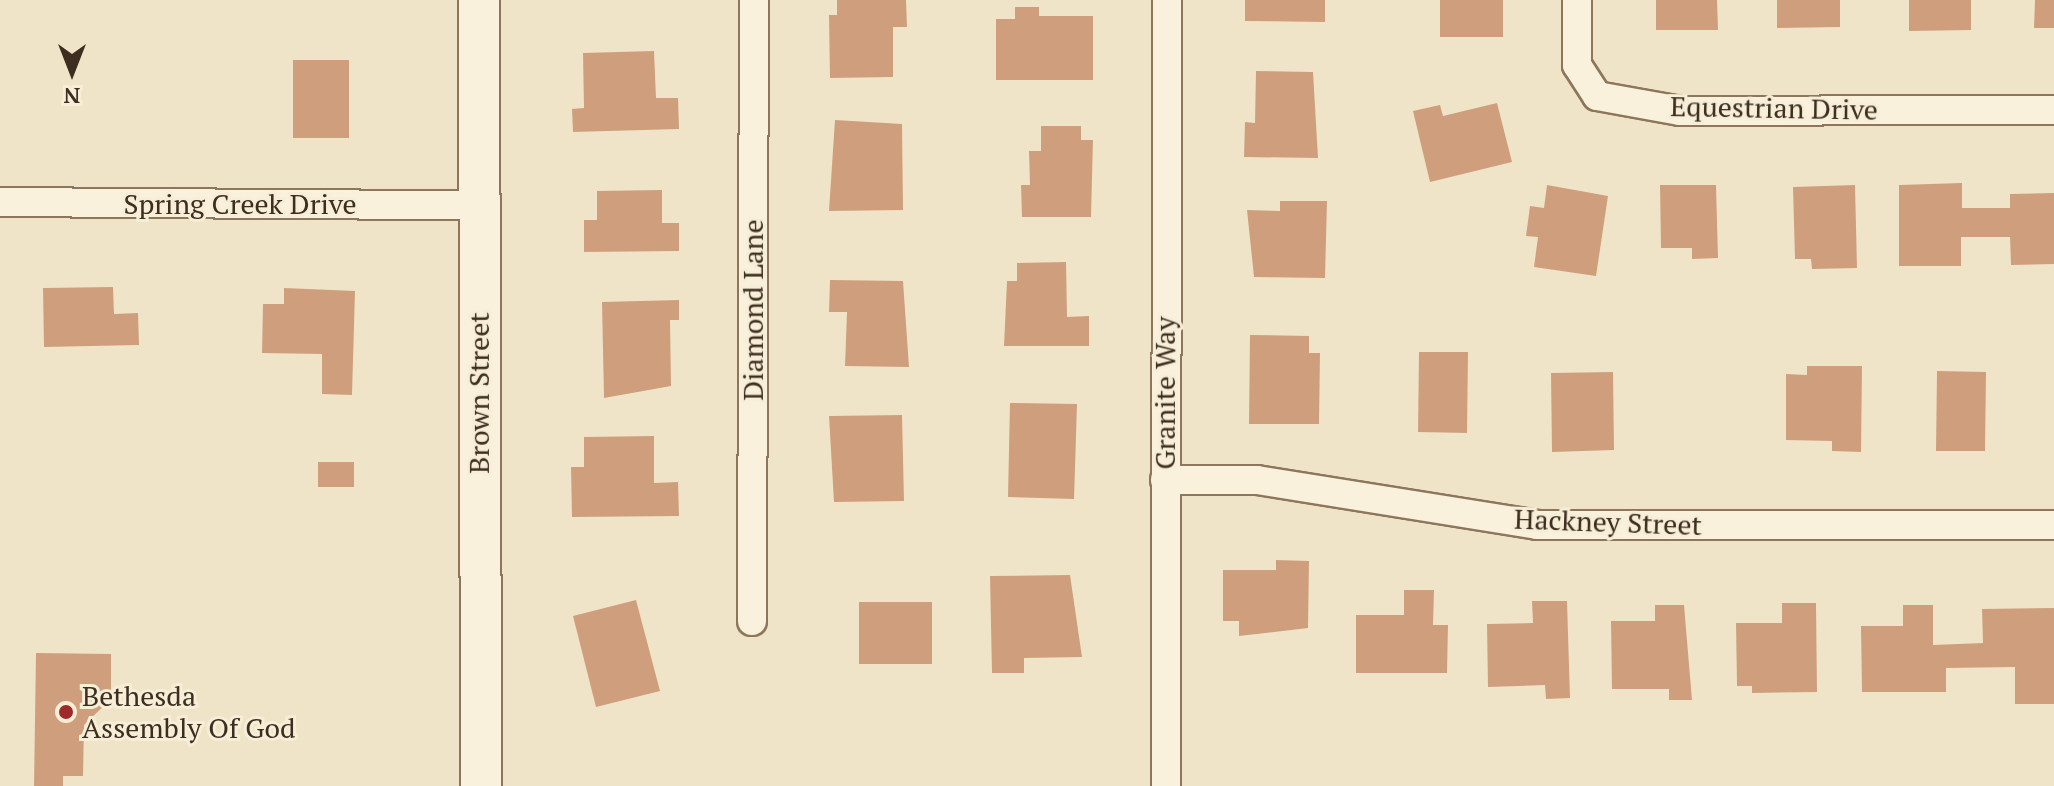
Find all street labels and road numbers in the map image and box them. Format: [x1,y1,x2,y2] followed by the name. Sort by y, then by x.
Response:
[1670,89,1878,127] street label: Equestrian Drive
[123,187,357,221] street label: Spring Creek Drive
[736,219,770,401] street label: Diamond Lane
[462,312,496,474] street label: Brown Street
[1148,316,1182,470] street label: Granite Way
[1514,502,1702,542] street label: Hackney Street

